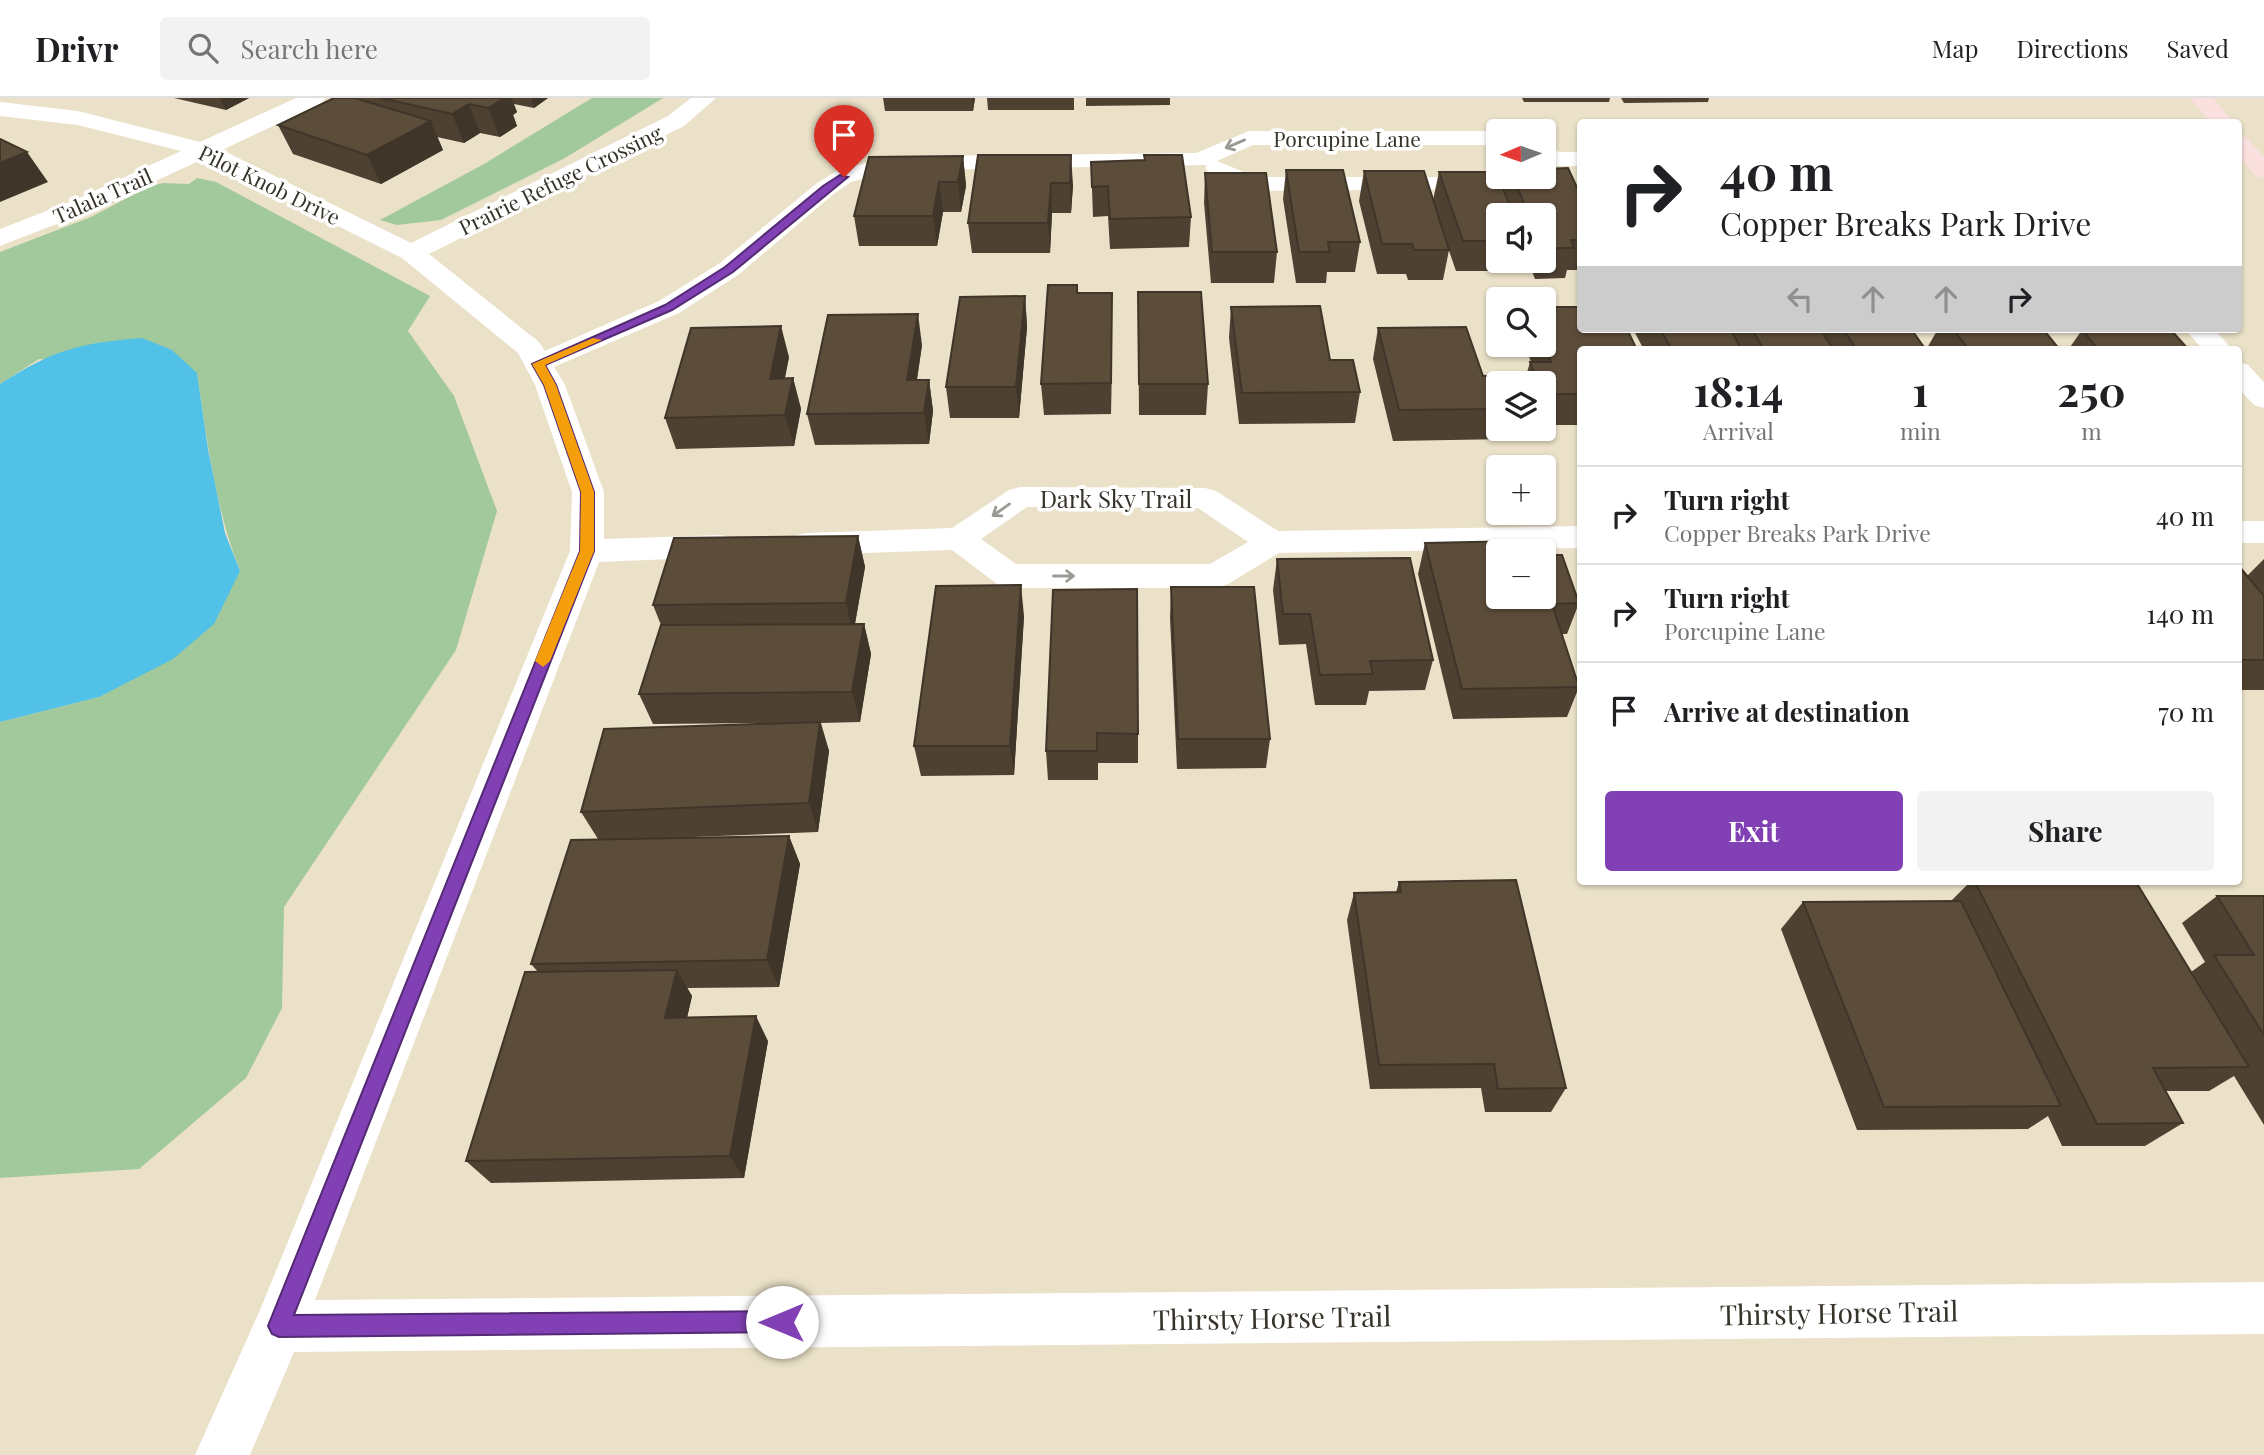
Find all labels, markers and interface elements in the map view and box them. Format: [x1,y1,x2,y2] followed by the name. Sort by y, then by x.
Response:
[160,17,650,80] search box
[35,26,118,70] text: Drivr
[184,29,222,67] icon: search
[240,31,378,66] text: Search here
[1932,32,1978,64] text: Map
[2016,32,2129,64] text: Directions
[2167,32,2229,64] text: Saved
[814,105,874,177] pin
[825,116,863,154] icon: arrive
[454,118,666,240] street label: Prairie Refuge Crossing
[1486,119,1556,189] north arrow
[1486,119,1556,609] map controls
[1273,124,1421,152] street label: Porcupine Lane
[195,138,345,230] street label: Pilot Knob Drive
[1225,138,1246,151] one-way arrow
[1720,138,1833,203] text: 40 m
[1605,147,1696,238] icon: right
[48,161,156,229] street label: Talala Trail
[1720,201,2091,244] text: Copper Breaks Park Drive
[1486,203,1556,273] button: sound
[1781,280,1819,318] icon: left
[1854,280,1892,318] icon: ahead
[1927,280,1965,318] icon: ahead
[2000,280,2038,318] icon: right
[1486,287,1556,357] button: search
[1693,362,1784,418] text: 18:14
[1912,362,1928,418] text: 1
[2057,362,2126,418] text: 250
[1486,371,1556,441] button: layers
[1703,415,1774,446] text: Arrival
[1900,415,1941,446] text: min
[2081,415,2102,446] text: m
[1486,455,1556,525] button: +
[1040,482,1192,514] street label: Dark Sky Trail
[1664,482,1790,517] text: Turn right
[1605,496,1643,534] icon: right
[2156,498,2214,533] text: 40 m
[992,503,1011,517] one-way arrow
[1664,517,1931,548] text: Copper Breaks Park Drive
[1486,539,1556,609] button: −
[1052,569,1075,583] one-way arrow
[1664,580,1790,615] text: Turn right
[1605,594,1643,632] icon: right
[2146,596,2214,631] text: 140 m
[1664,615,1826,646] text: Porcupine Lane
[1605,692,1643,730] icon: arrive
[1664,694,1910,729] text: Arrive at destination
[2158,694,2214,729] text: 70 m
[1605,791,1903,871] button: Exit
[1917,791,2214,871] button: Share
[745,1285,819,1359] position arrow
[1719,1291,1959,1333] street label: Thirsty Horse Trail
[1152,1296,1392,1338] street label: Thirsty Horse Trail

